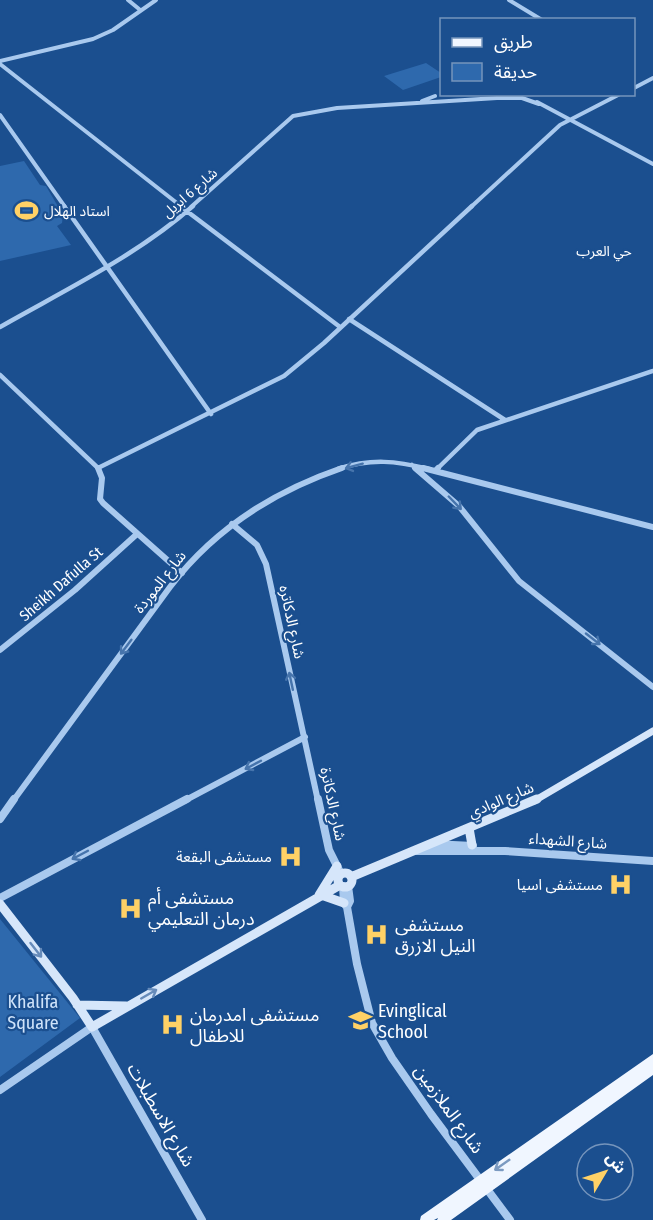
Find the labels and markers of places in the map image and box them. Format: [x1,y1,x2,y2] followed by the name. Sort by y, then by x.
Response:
[13,198,39,224] sports icon: استاد الهلال
[44,203,110,220] place label: استاد الهلال
[277,844,303,870] hospital icon: مستشفى البقعة
[176,848,272,866] place label: مستشفى البقعة
[608,872,634,898] hospital icon: مستشفى اسيا
[517,876,603,894] place label: مستشفى اسيا
[148,887,255,932] place label: مستشفى أم درمان التعليمي
[117,895,143,921] hospital icon: مستشفى أم درمان التعليمي
[395,914,476,957] place label: مستشفى النيل الازرق
[364,922,390,948] hospital icon: مستشفى النيل الازرق
[378,1000,447,1043] place label: Evinglical School
[190,1004,319,1047] place label: مستشفى امدرمان للاطفال
[347,1008,373,1034] school or university icon: Evinglical School
[159,1012,185,1038] hospital icon: مستشفى امدرمان للاطفال

